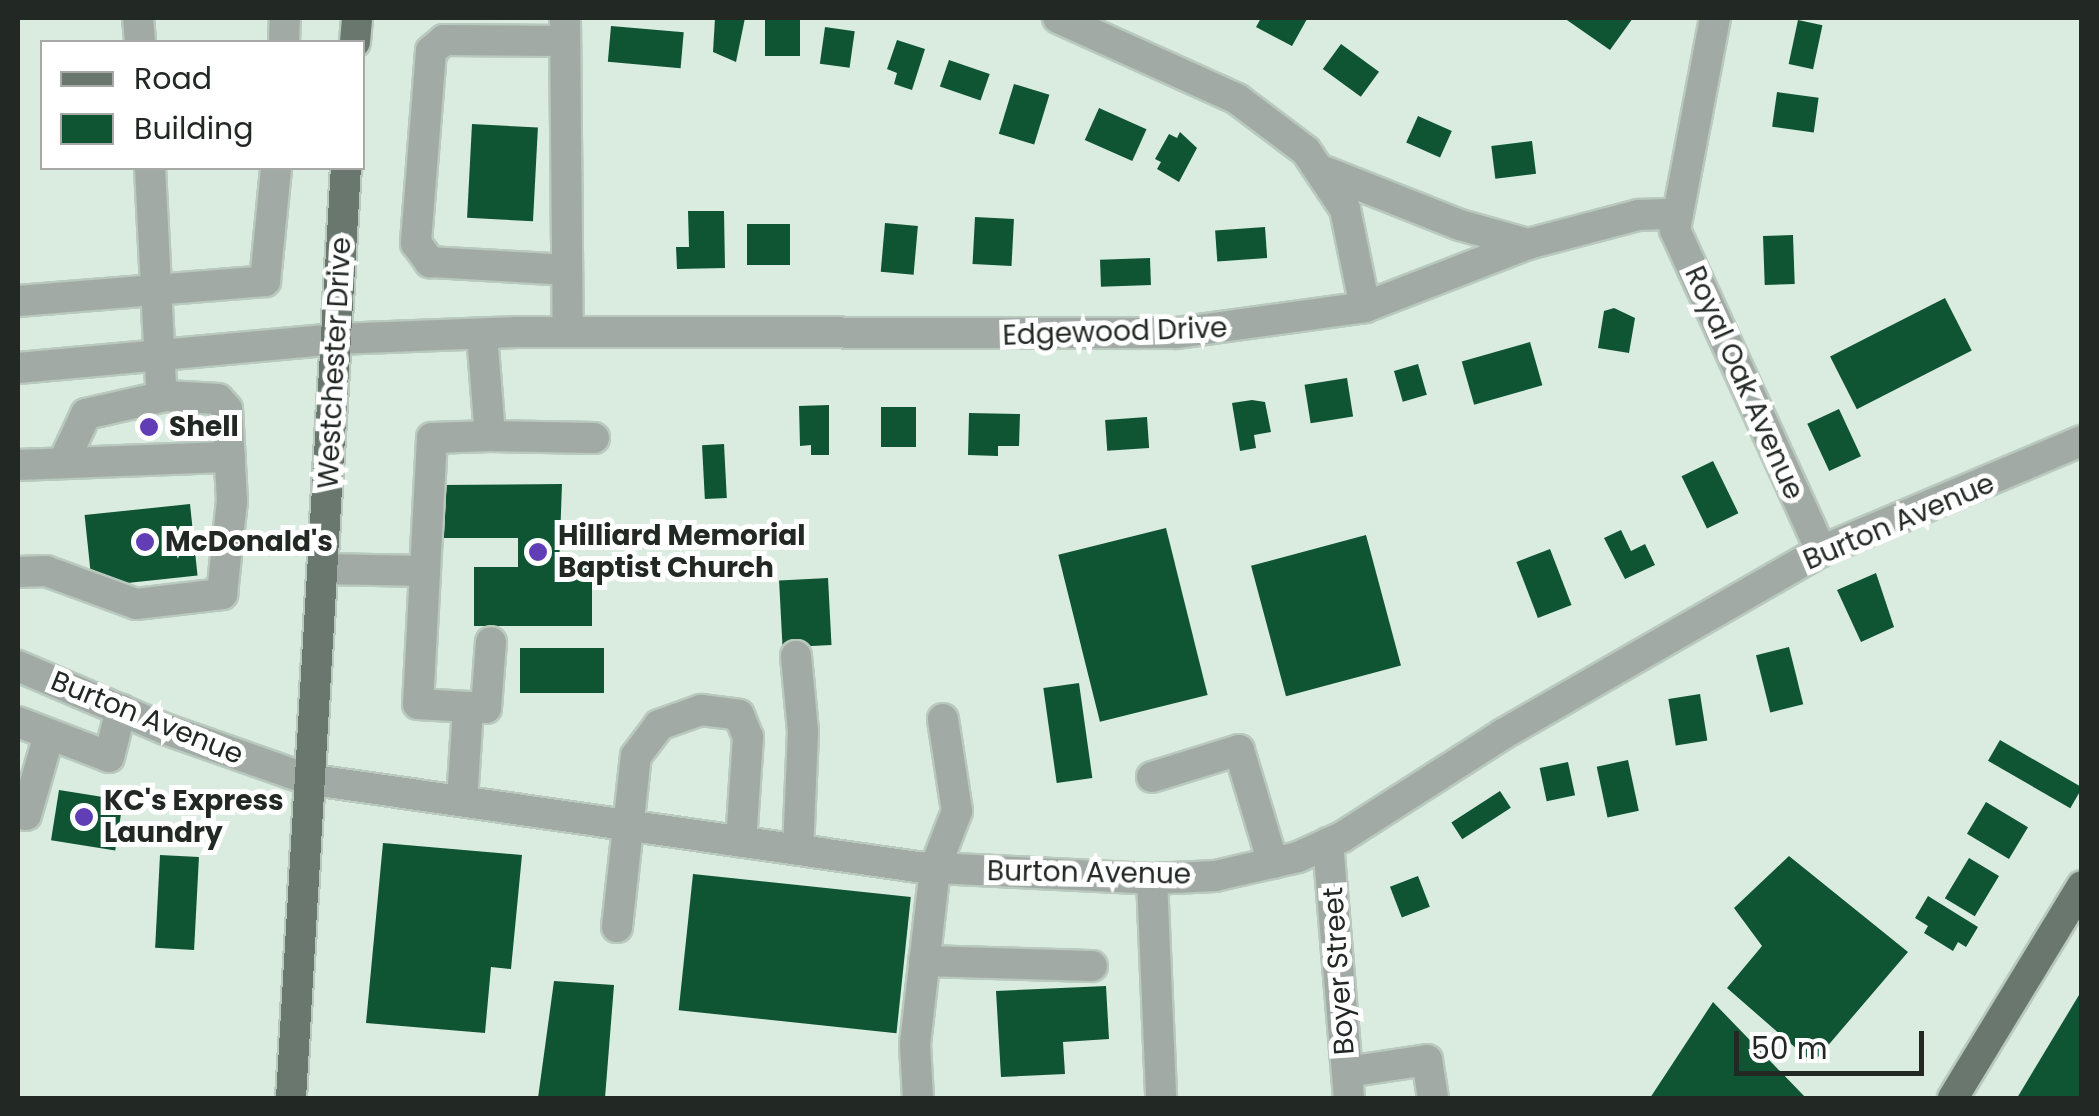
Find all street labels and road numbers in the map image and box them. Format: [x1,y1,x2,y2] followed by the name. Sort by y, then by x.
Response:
[312,236,358,490] street label: Westchester Drive
[1677,261,1811,505] street label: Royal Oak Avenue
[1002,311,1228,353] street label: Edgewood Drive
[1798,467,2000,577] street label: Burton Avenue
[46,664,248,772] street label: Burton Avenue
[987,854,1191,892] street label: Burton Avenue
[1316,886,1362,1056] street label: Boyer Street

